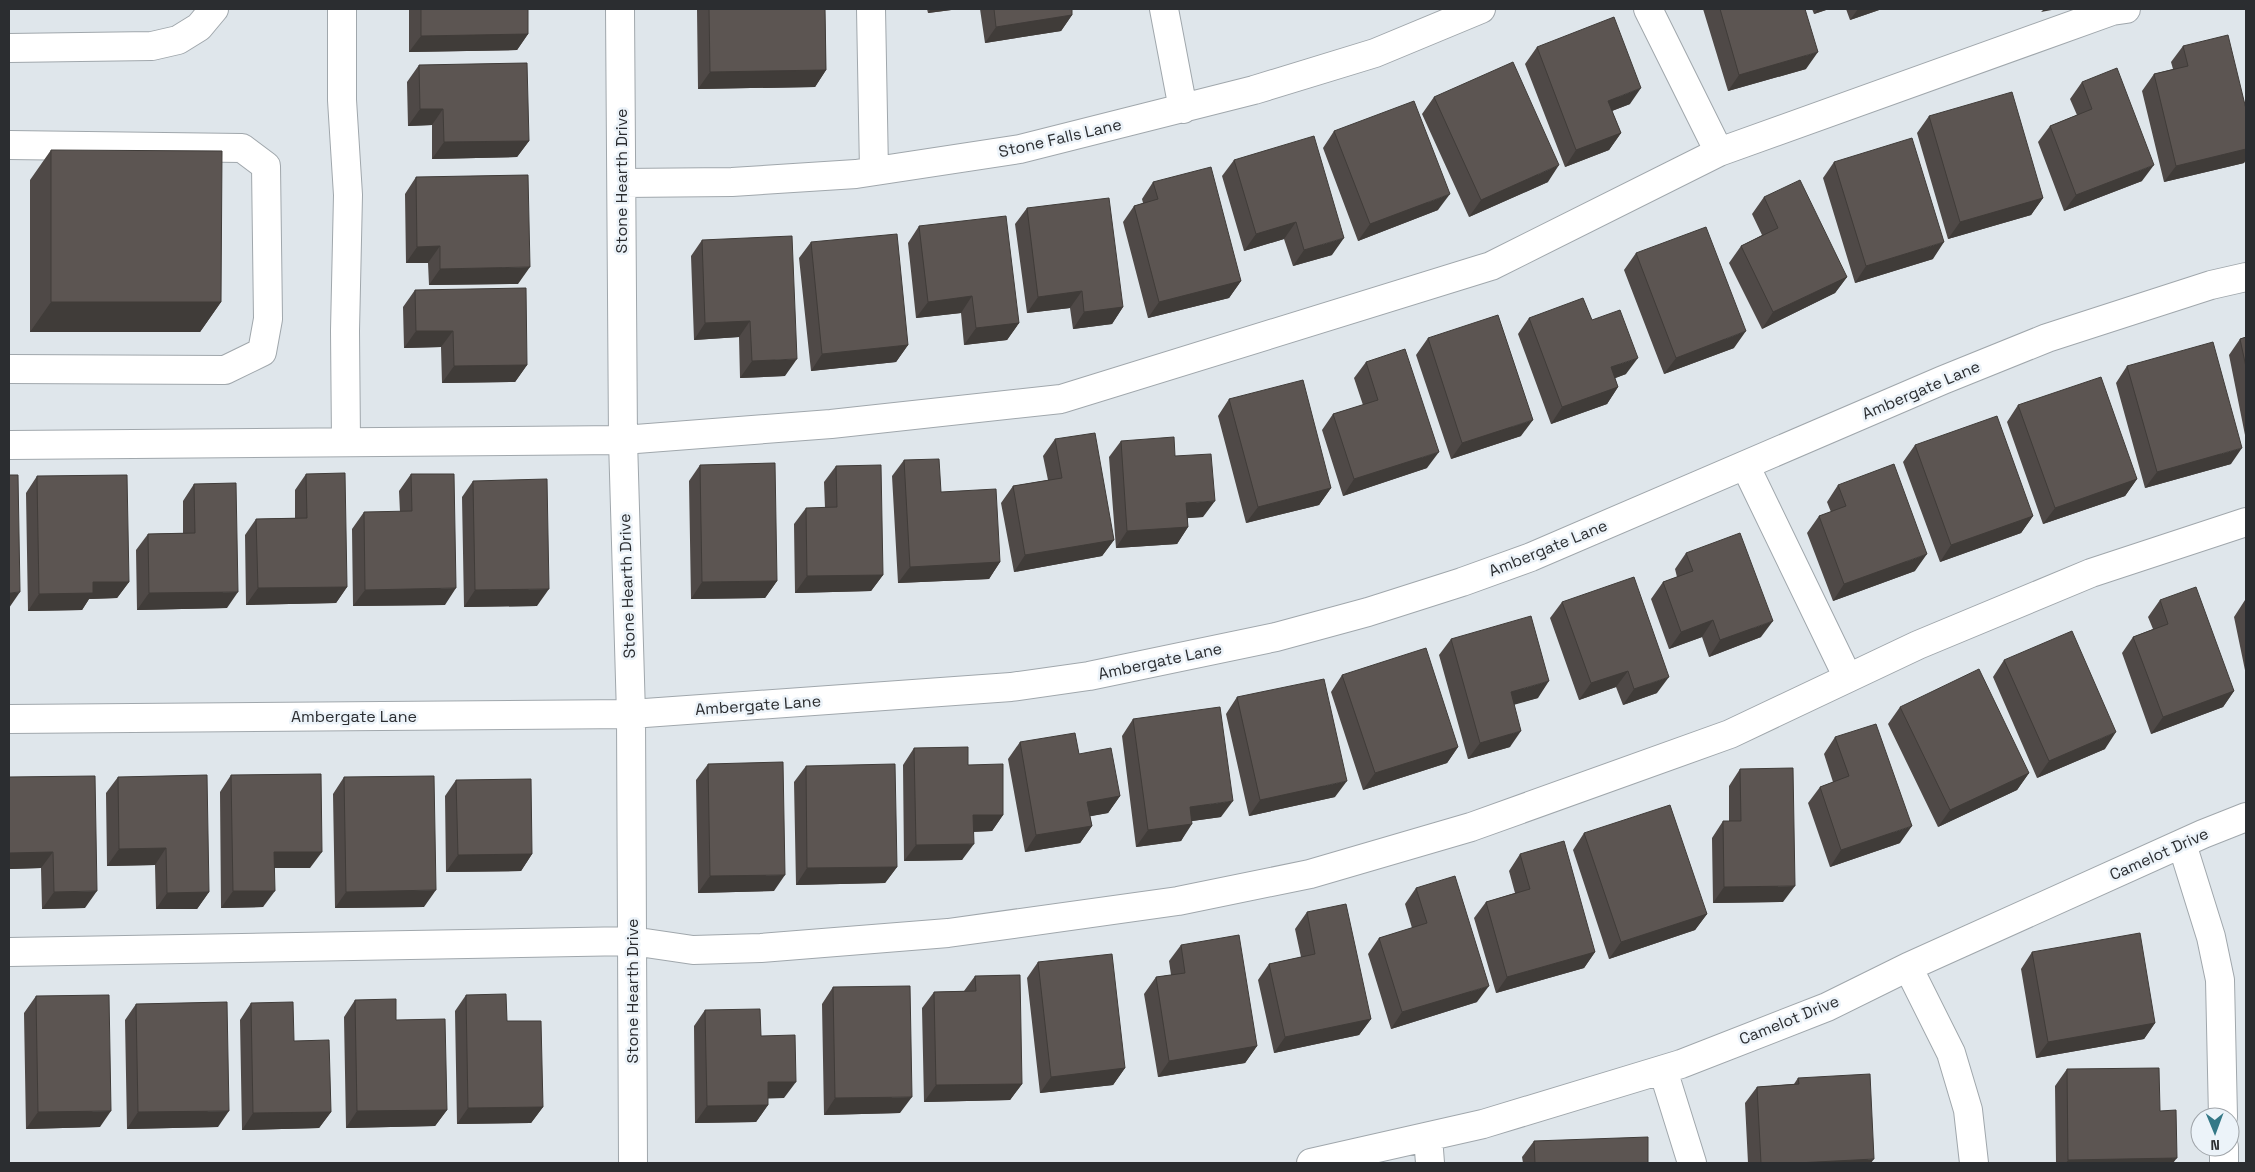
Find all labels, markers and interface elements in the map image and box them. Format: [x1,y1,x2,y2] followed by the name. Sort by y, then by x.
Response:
[611,109,632,253] street label: Stone Hearth Drive
[997,114,1123,162] street label: Stone Falls Lane
[1859,356,1983,424] street label: Ambergate Lane
[614,513,640,659] street label: Stone Hearth Drive
[1486,515,1610,581] street label: Ambergate Lane
[1096,638,1224,684] street label: Ambergate Lane
[694,690,822,720] street label: Ambergate Lane
[291,706,417,727] street label: Ambergate Lane
[2106,823,2212,885] street label: Camelot Drive
[622,919,643,1063] street label: Stone Hearth Drive
[1736,990,1842,1050] street label: Camelot Drive
[2190,1107,2240,1157] north arrow
[2210,1136,2220,1154] text: N

